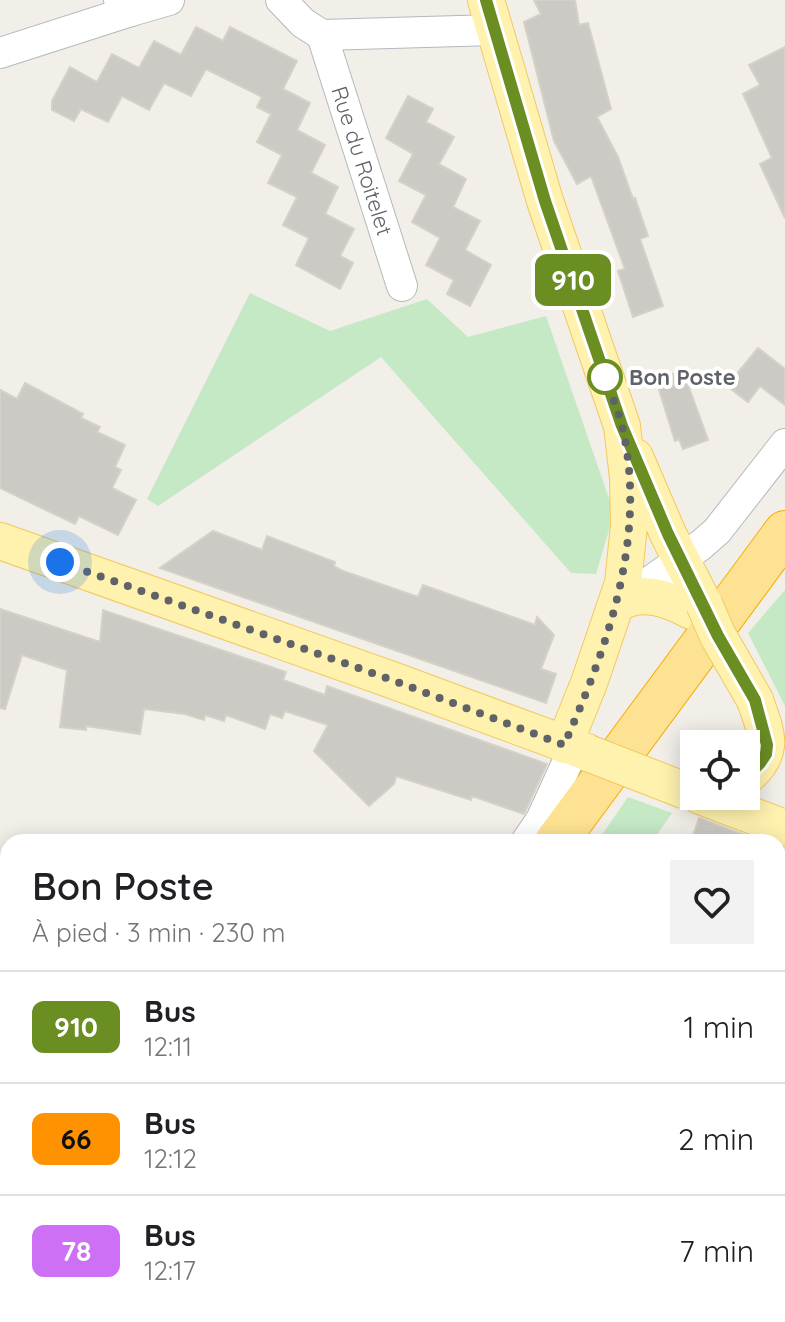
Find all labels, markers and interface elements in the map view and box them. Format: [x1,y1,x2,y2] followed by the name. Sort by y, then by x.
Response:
[325,83,399,239] street label: Rue du Roitelet
[527,254,619,306] line badge: 910
[551,262,595,297] text: 910
[588,360,622,394] marker: Bon Poste
[629,363,736,391] place label: Bon Poste
[40,542,80,582] your location
[680,730,760,810] map controls
[680,730,760,810] button: locate
[670,860,754,944] button: heart
[32,862,214,910] text: Bon Poste
[32,916,286,949] text: À pied · 3 min · 230 m
[144,992,196,1030] text: Bus
[684,1008,754,1046] text: 1 min
[54,1009,98,1044] text: 910
[144,1030,192,1063] text: 12:11
[144,1104,196,1142] text: Bus
[678,1120,754,1158] text: 2 min
[61,1121,91,1156] text: 66
[144,1142,197,1175] text: 12:12
[144,1216,196,1254] text: Bus
[679,1232,754,1270] text: 7 min
[61,1233,91,1268] text: 78
[144,1254,196,1287] text: 12:17

